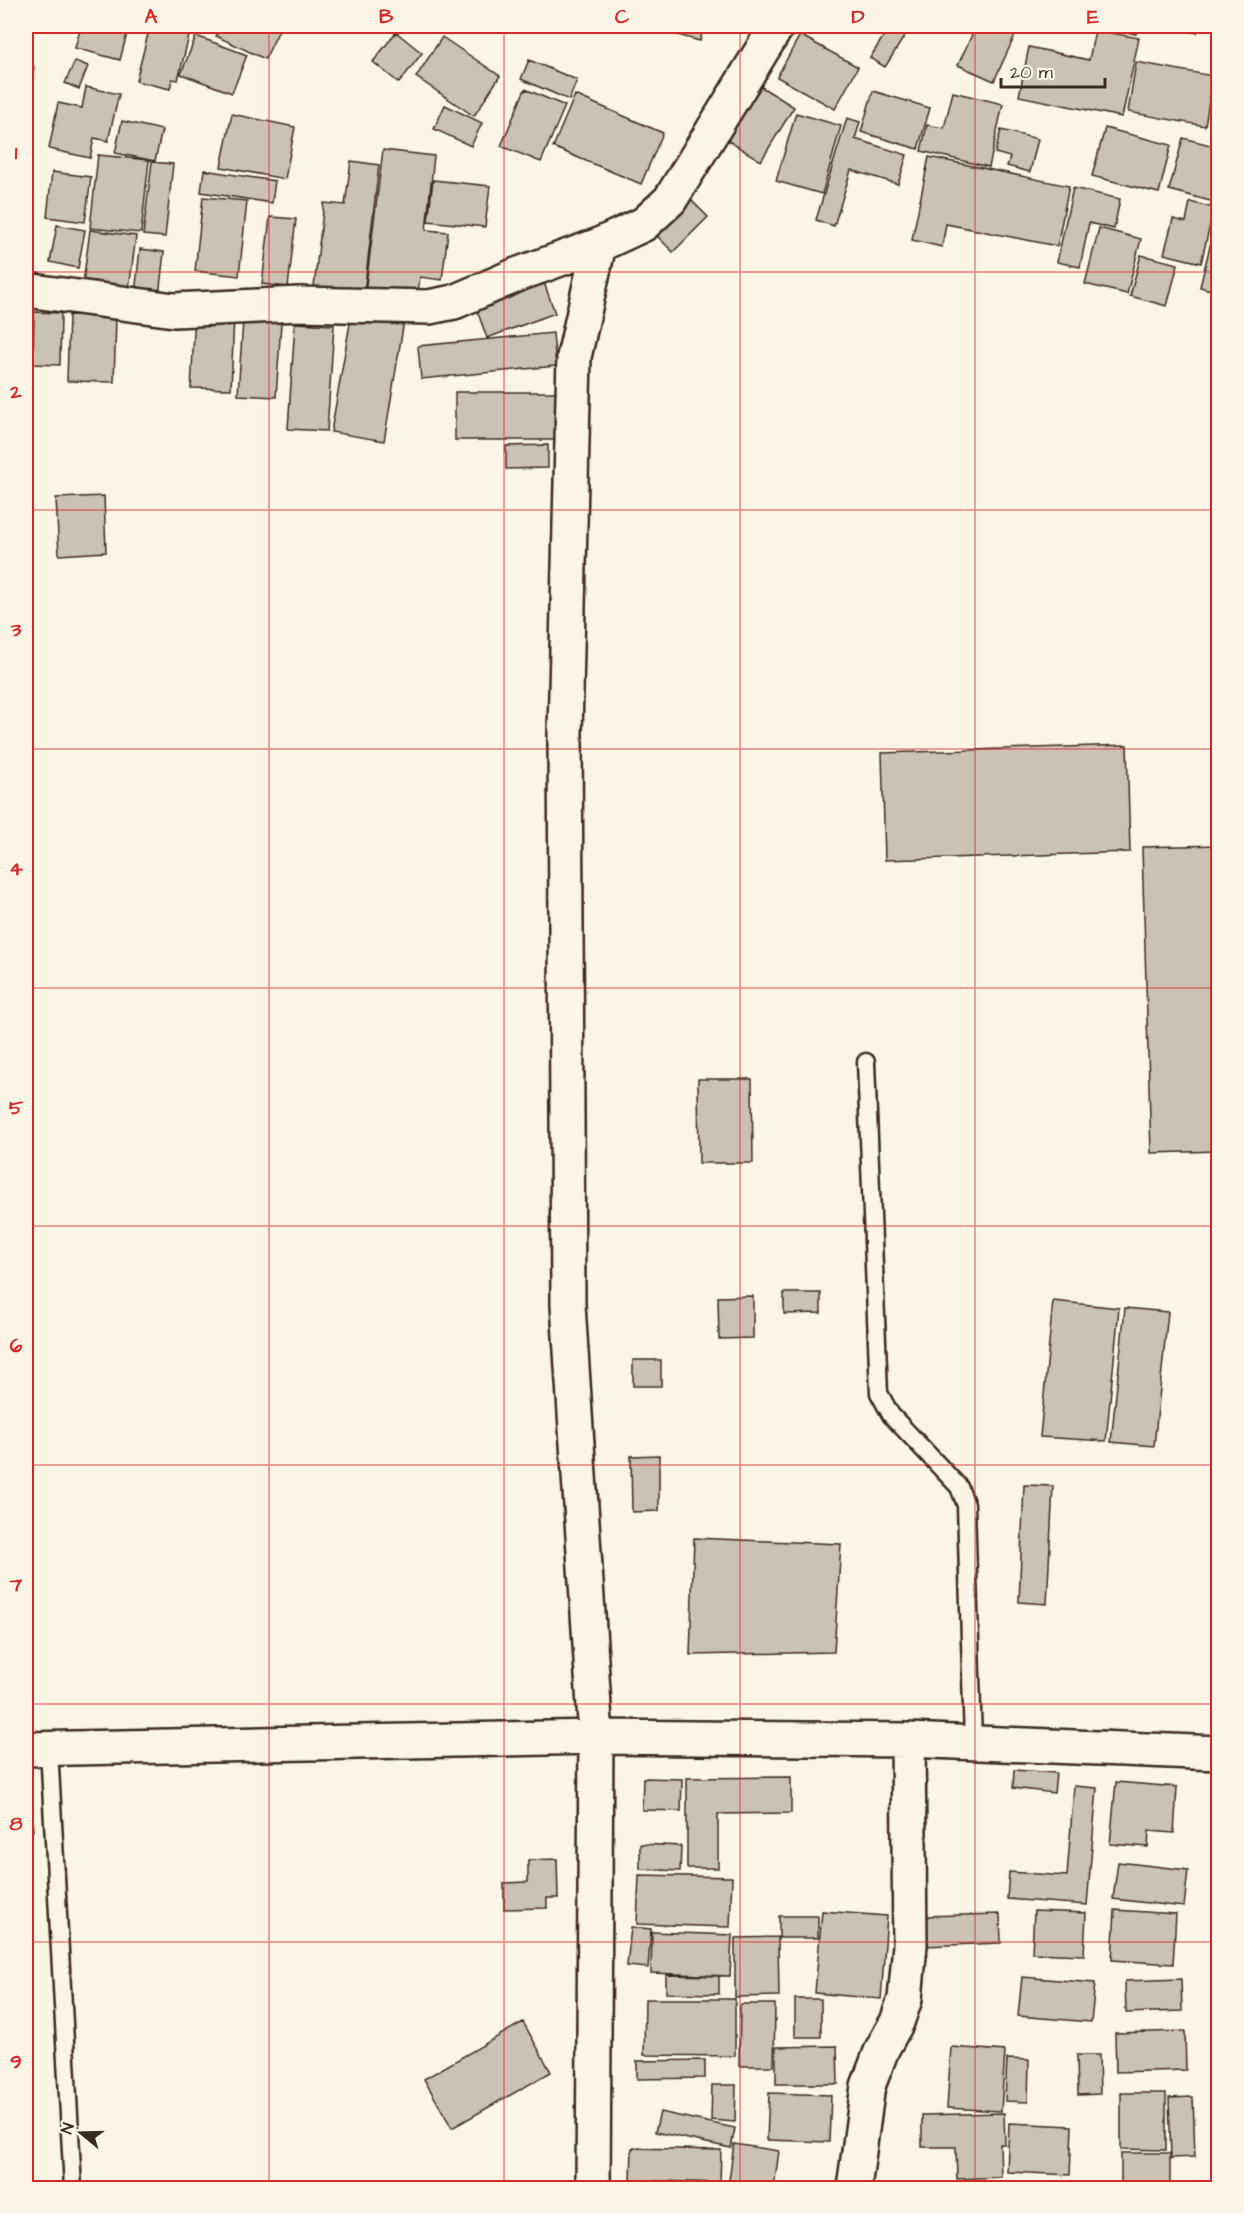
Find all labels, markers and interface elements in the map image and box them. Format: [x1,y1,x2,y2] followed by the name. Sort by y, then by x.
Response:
[145,3,158,31] text: A
[379,3,394,31] text: B
[615,3,630,31] text: C
[852,3,865,31] text: D
[1087,3,1099,31] text: E
[1001,51,1104,89] scale bar
[1010,60,1053,85] text: 20 m
[15,139,18,167] text: 1
[9,378,22,406] text: 2
[10,616,22,644] text: 3
[9,855,23,883] text: 4
[9,1094,24,1122] text: 5
[10,1332,23,1360] text: 6
[9,1571,23,1599] text: 7
[10,1810,23,1838] text: 8
[10,2048,22,2076] text: 9
[51,2103,111,2163] north arrow
[56,2120,80,2137] text: N

